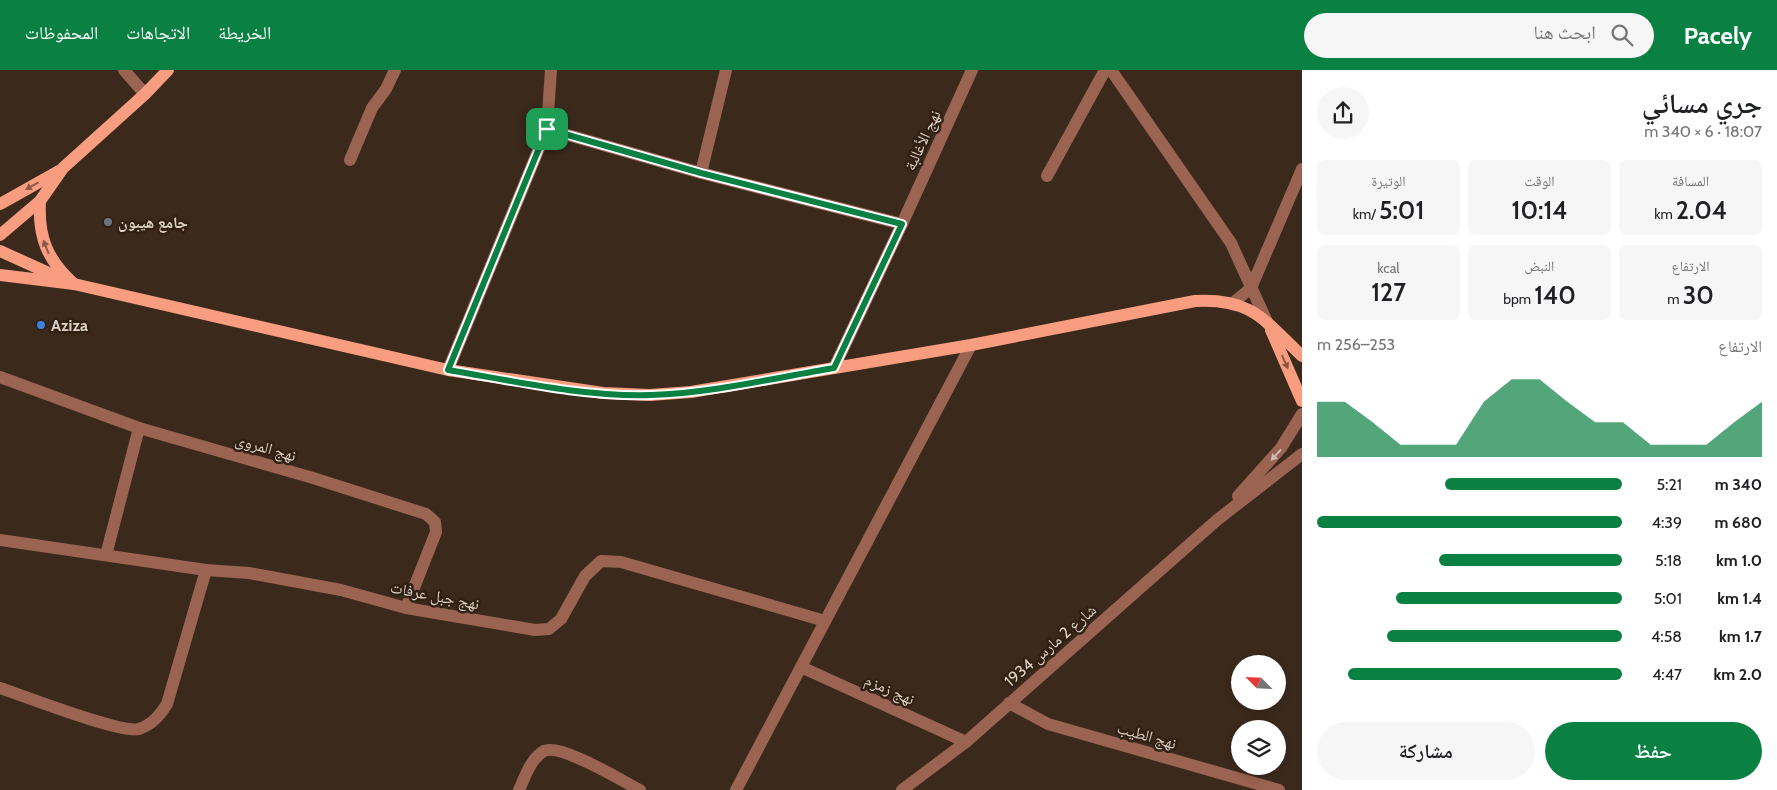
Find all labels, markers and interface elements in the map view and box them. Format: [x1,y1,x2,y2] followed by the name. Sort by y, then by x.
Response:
[1304,13,1654,58] search box
[1534,21,1596,44] text: ابحث هنا
[1608,21,1636,49] icon: search
[1684,21,1752,50] text: Pacely
[25,22,98,44] text: المحفوظات
[126,22,190,44] text: الاتجاهات
[218,22,271,44] text: الخريطة
[1642,86,1762,120] text: جري مسائي
[1317,87,1369,139] button: share
[900,107,946,174] street label: نهج الأغالبة
[526,108,568,150] pin
[533,115,561,143] icon: arrive
[1644,122,1762,141] text: 18:07 · 6 × 340 m
[1371,172,1406,190] text: الوتيرة
[1524,172,1555,190] text: الوقت
[1672,172,1709,190] text: المسافة
[24,182,39,190] one-way arrow
[1379,195,1424,225] text: 5:01
[1512,195,1567,225] text: 10:14
[1676,195,1727,225] text: 2.04
[1353,205,1379,223] text: /km
[1654,205,1676,223] text: km
[118,213,188,233] place label: جامع هيبون
[102,216,114,228] marker: جامع هيبون
[42,240,50,254] one-way arrow
[1525,257,1554,275] text: النبض
[1671,257,1710,275] text: الارتفاع
[1377,259,1400,277] text: kcal
[1371,277,1406,307] text: 127
[1534,280,1576,310] text: 140
[1683,280,1714,310] text: 30
[1503,290,1534,308] text: bpm
[1667,290,1683,308] text: m
[51,316,88,335] place label: Aziza
[35,319,47,331] marker: Aziza
[1317,335,1395,354] text: 253–256 m
[1718,337,1762,356] text: الارتفاع
[1281,355,1289,369] one-way arrow
[233,430,298,466] street label: نهج المروى
[1270,448,1282,460] one-way arrow
[1656,475,1682,494] text: 5:21
[1715,475,1762,494] text: 340 m
[1652,513,1682,532] text: 4:39
[1715,513,1762,532] text: 680 m
[1655,551,1682,570] text: 5:18
[1716,551,1762,570] text: 1.0 km
[389,578,481,614] street label: نهج جبل عرفات
[1654,589,1682,608] text: 5:01
[1717,589,1762,608] text: 1.4 km
[1000,600,1101,691] street label: شارع 2 مارس 1934
[1651,627,1682,646] text: 4:58
[1719,627,1762,646] text: 1.7 km
[1231,655,1286,710] north arrow
[1231,655,1286,775] map controls
[1652,665,1682,684] text: 4:47
[1714,665,1762,684] text: 2.0 km
[862,670,918,710] street label: نهج زمزم
[1115,718,1179,754] street label: نهج الطيب
[1231,720,1286,775] button: layers
[1317,722,1535,780] button: مشاركة
[1545,722,1762,780] button: حفظ

